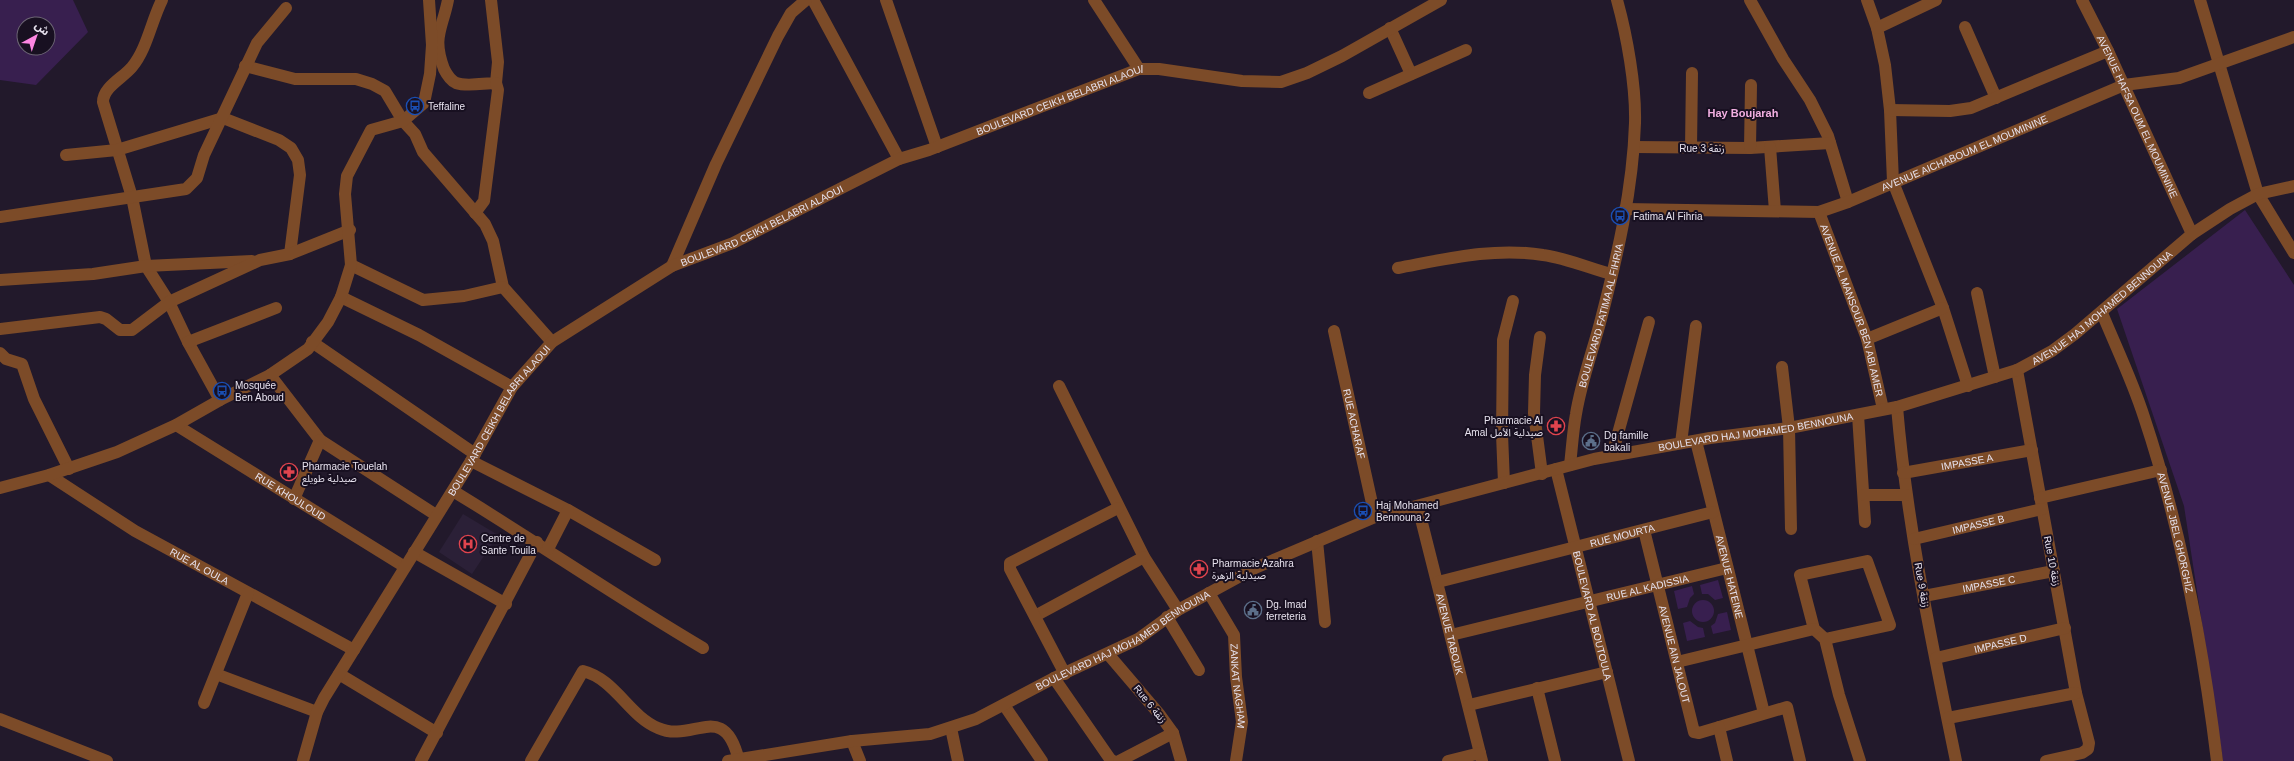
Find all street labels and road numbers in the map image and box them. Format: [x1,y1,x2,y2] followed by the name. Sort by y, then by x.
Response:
[2095,33,2180,200] street label: AVENUE HAFSA OUM EL MOUMININE
[975,63,1143,137] street label: BOULEVARD CEIKH BELABRI ALAOUI
[1880,113,2049,193] street label: AVENUE AICHABOUM EL MOUMININE
[1679,143,1725,155] street label: Rue 3 زنقة
[679,183,845,268] street label: BOULEVARD CEIKH BELABRI ALAOUI
[1819,223,1885,398] street label: AVENUE AL MANSOUR BEN ABI AMER
[1576,242,1625,389] street label: BOULEVARD FATIMA AL FIHRIA
[2030,248,2174,367] street label: AVENUE HAJ MOHAMED BENNOUNA
[445,343,552,498] street label: BOULEVARD CEIKH BELABRI ALAOUI
[1341,388,1367,460] street label: RUE ACHARAF
[1657,410,1854,453] street label: BOULEVARD HAJ MOHAMED BENNOUNA
[1940,451,1994,472] street label: IMPASSE A
[254,470,328,522] street label: RUE KHOULOUD
[2156,471,2196,594] street label: AVENUE JBEL GHORGHIZ
[1951,512,2006,535] street label: IMPASSE B
[1589,522,1656,549] street label: RUE MOURTA
[1714,534,1746,620] street label: AVENUE HATEINE
[2041,535,2062,588] street label: Rue 10 زنقة
[168,546,231,587] street label: RUE AL OULA
[1571,550,1614,682] street label: BOULEVARD AL BOUTOULA
[1912,562,1931,609] street label: Rue 9 زنقة
[1605,572,1690,603] street label: RUE AL KADISSIA
[1961,573,2016,594] street label: IMPASSE C
[1034,588,1212,692] street label: BOULEVARD HAJ MOHAMED BENNOUNA
[1434,592,1466,676] street label: AVENUE TABOUK
[1657,604,1692,704] street label: AVENUE AIN JALOUT
[1973,632,2028,654] street label: IMPASSE D
[1229,643,1248,729] street label: ZANKAT NAGHAM
[1131,683,1169,726] street label: Rue 6 زنقة

